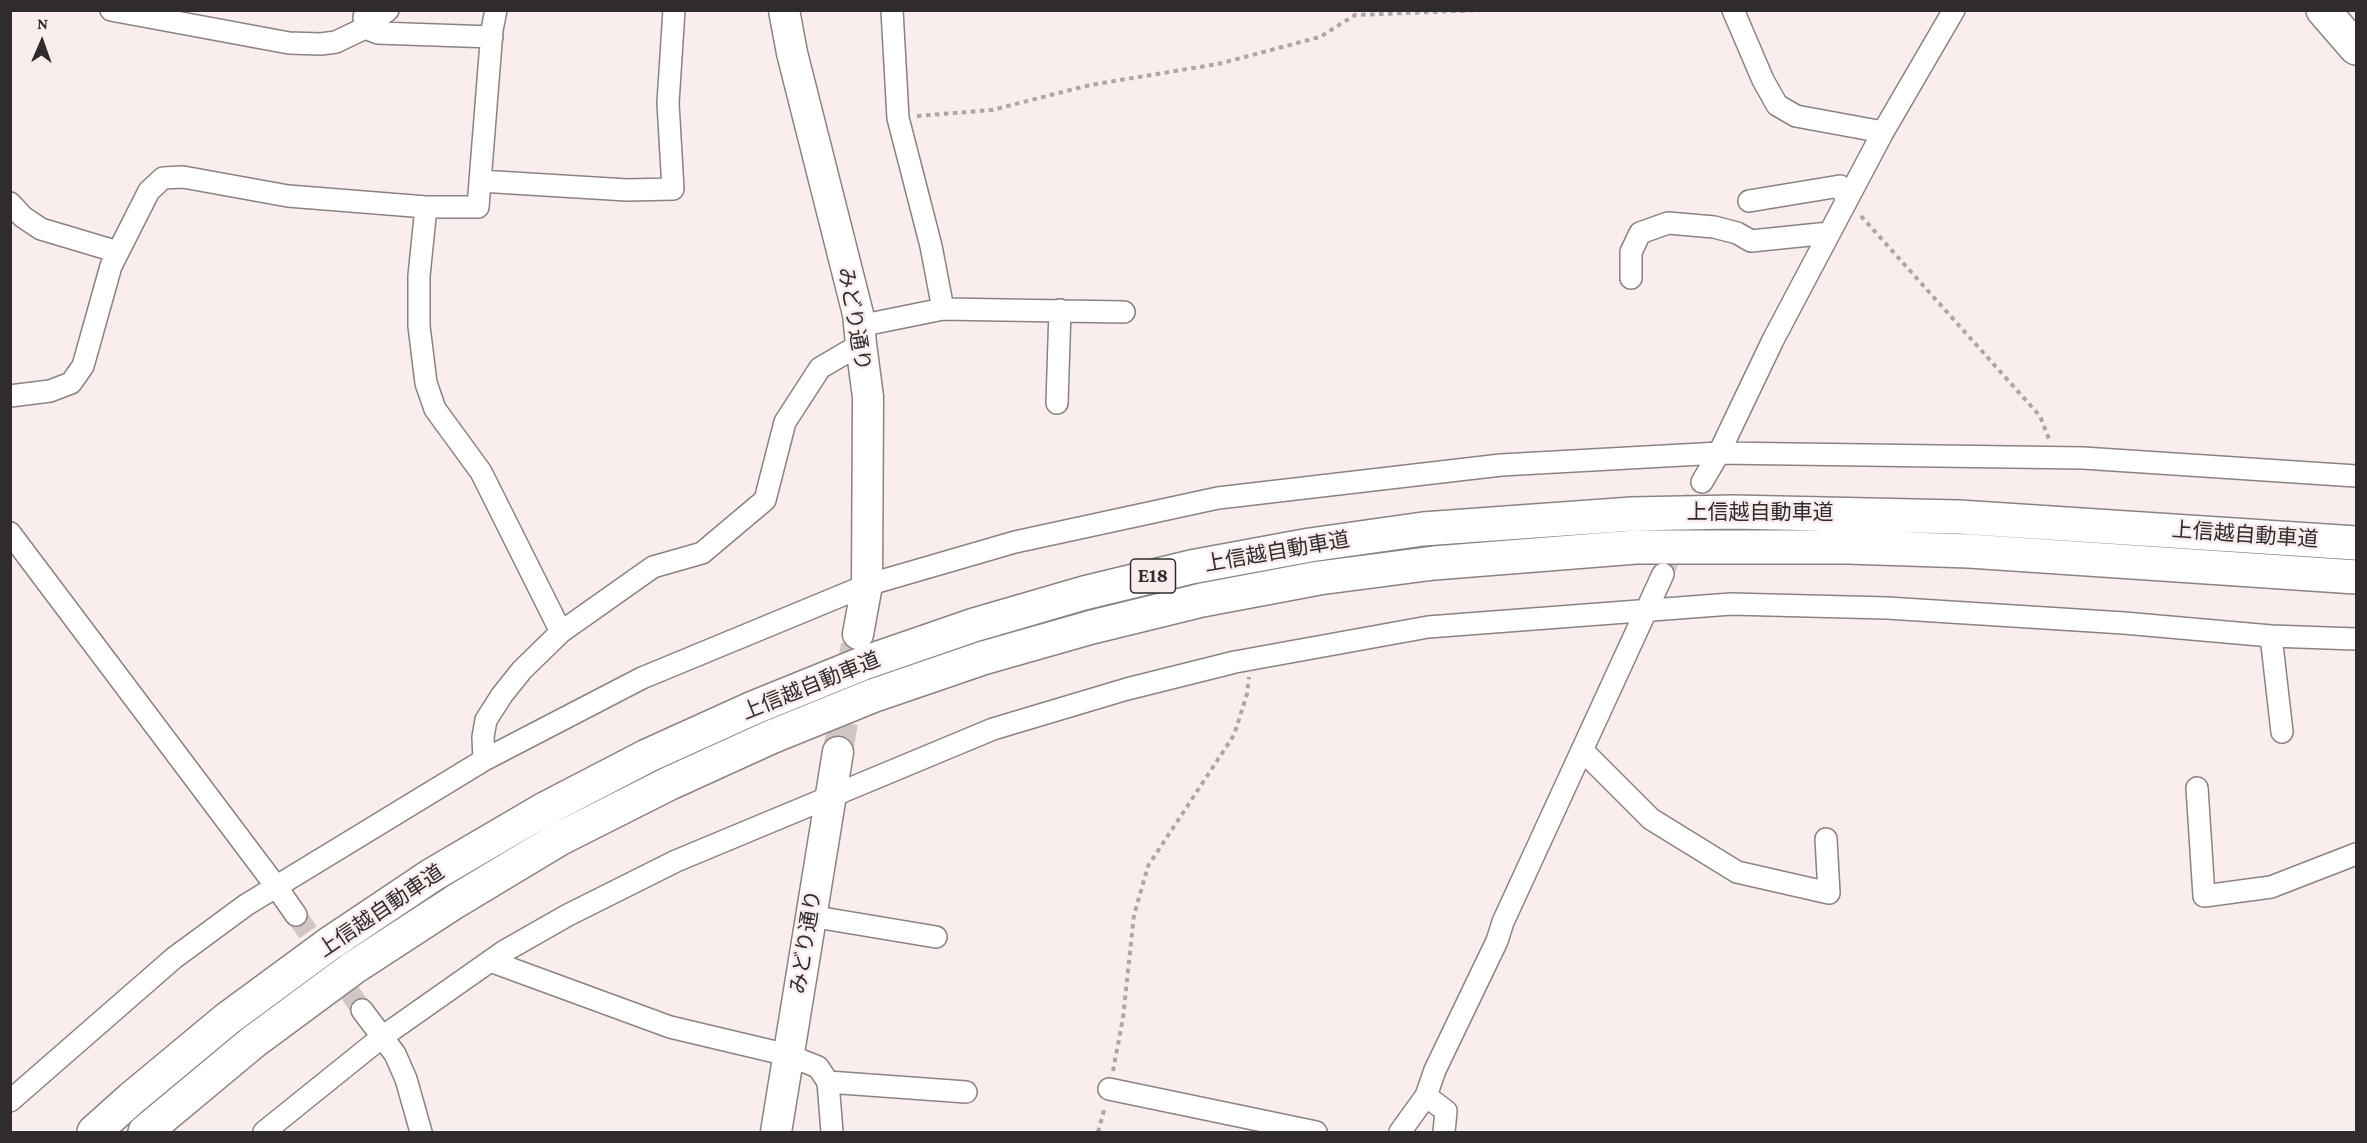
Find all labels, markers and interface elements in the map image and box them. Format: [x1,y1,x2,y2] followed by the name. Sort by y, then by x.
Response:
[12,12,72,72] north arrow
[37,15,48,32] text: N
[832,265,876,373] street label: みどり通り
[1687,500,1833,526] street label: 上信越自動車道
[2171,517,2319,553] street label: 上信越自動車道
[1202,527,1352,577] street label: 上信越自動車道
[1130,559,1176,593] road number: E18
[738,647,884,725] street label: 上信越自動車道
[313,859,449,963] street label: 上信越自動車道
[785,888,827,996] street label: みどり通り

